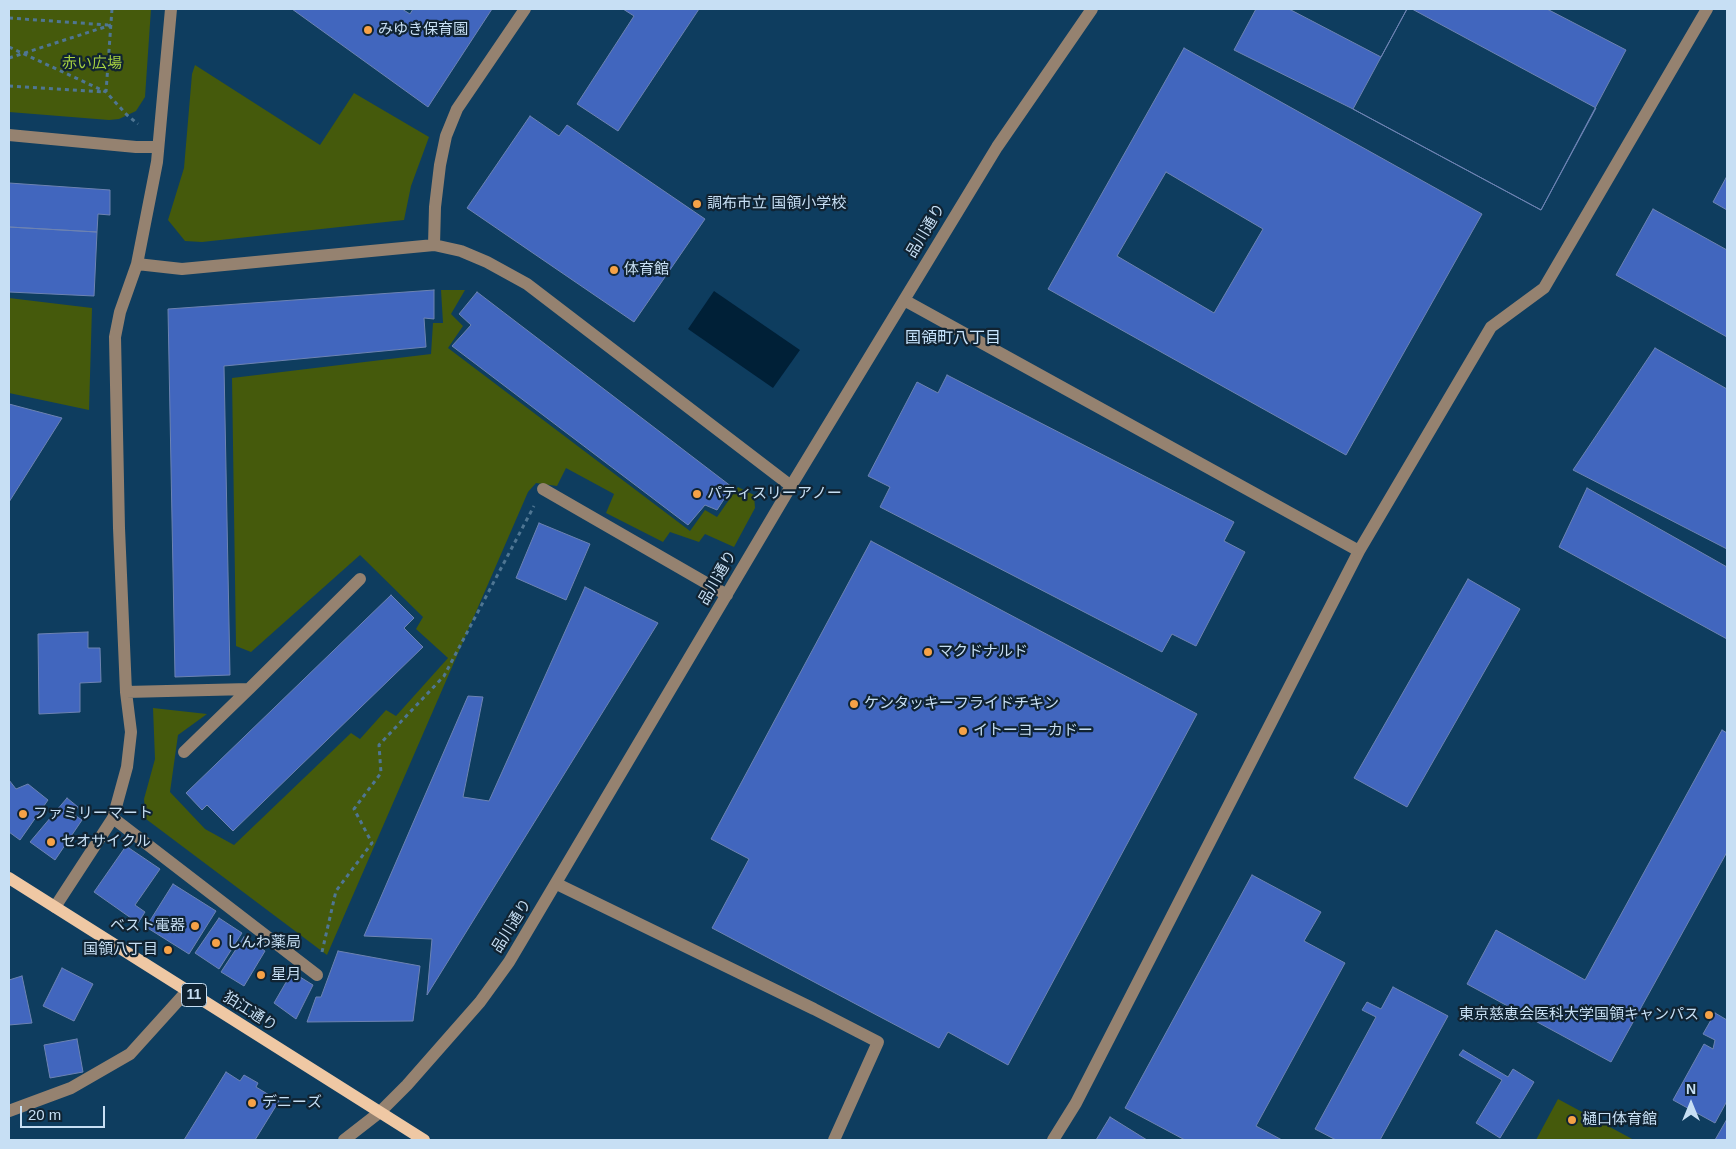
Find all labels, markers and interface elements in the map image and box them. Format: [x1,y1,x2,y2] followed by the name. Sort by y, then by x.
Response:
[378,21,468,39] place label: みゆき保育園
[362,24,374,36] marker: みゆき保育園
[62,55,122,73] park label: 赤い広場
[707,195,846,213] place label: 調布市立 国領小学校
[691,198,703,210] marker: 調布市立 国領小学校
[903,201,949,261] street label: 品川通り
[624,261,669,279] place label: 体育館
[608,264,620,276] marker: 体育館
[905,329,1001,349] district label: 国領町八丁目
[707,485,842,503] place label: パティスリーアノー
[691,488,703,500] marker: パティスリーアノー
[695,548,741,608] street label: 品川通り
[938,643,1028,661] place label: マクドナルド
[922,646,934,658] marker: マクドナルド
[864,695,1059,713] place label: ケンタッキーフライドチキン
[848,698,860,710] marker: ケンタッキーフライドチキン
[973,722,1093,740] place label: イトーヨーカドー
[957,725,969,737] marker: イトーヨーカドー
[33,805,153,823] place label: ファミリーマート
[17,808,29,820] marker: ファミリーマート
[61,833,151,851] place label: セオサイクル
[45,836,57,848] marker: セオサイクル
[488,896,536,956] street label: 品川通り
[110,917,185,935] place label: ベスト電器
[189,920,201,932] marker: ベスト電器
[226,934,301,952] place label: しんわ薬局
[210,937,222,949] marker: しんわ薬局
[83,941,158,959] place label: 国領八丁目
[162,944,174,956] marker: 国領八丁目
[271,966,301,984] place label: 星月
[255,969,267,981] marker: 星月
[182,984,206,1006] road number: 11
[220,988,280,1036] street label: 狛江通り
[1459,1006,1699,1024] place label: 東京慈恵会医科大学国領キャンパス
[1703,1009,1715,1021] marker: 東京慈恵会医科大学国領キャンパス
[1666,1079,1716,1129] north arrow
[1686,1081,1696,1097] text: N
[262,1094,322,1112] place label: デニーズ
[22,1096,108,1128] scale bar
[246,1097,258,1109] marker: デニーズ
[28,1106,61,1123] text: 20 m
[1582,1111,1657,1129] place label: 樋口体育館
[1566,1114,1578,1126] marker: 樋口体育館

